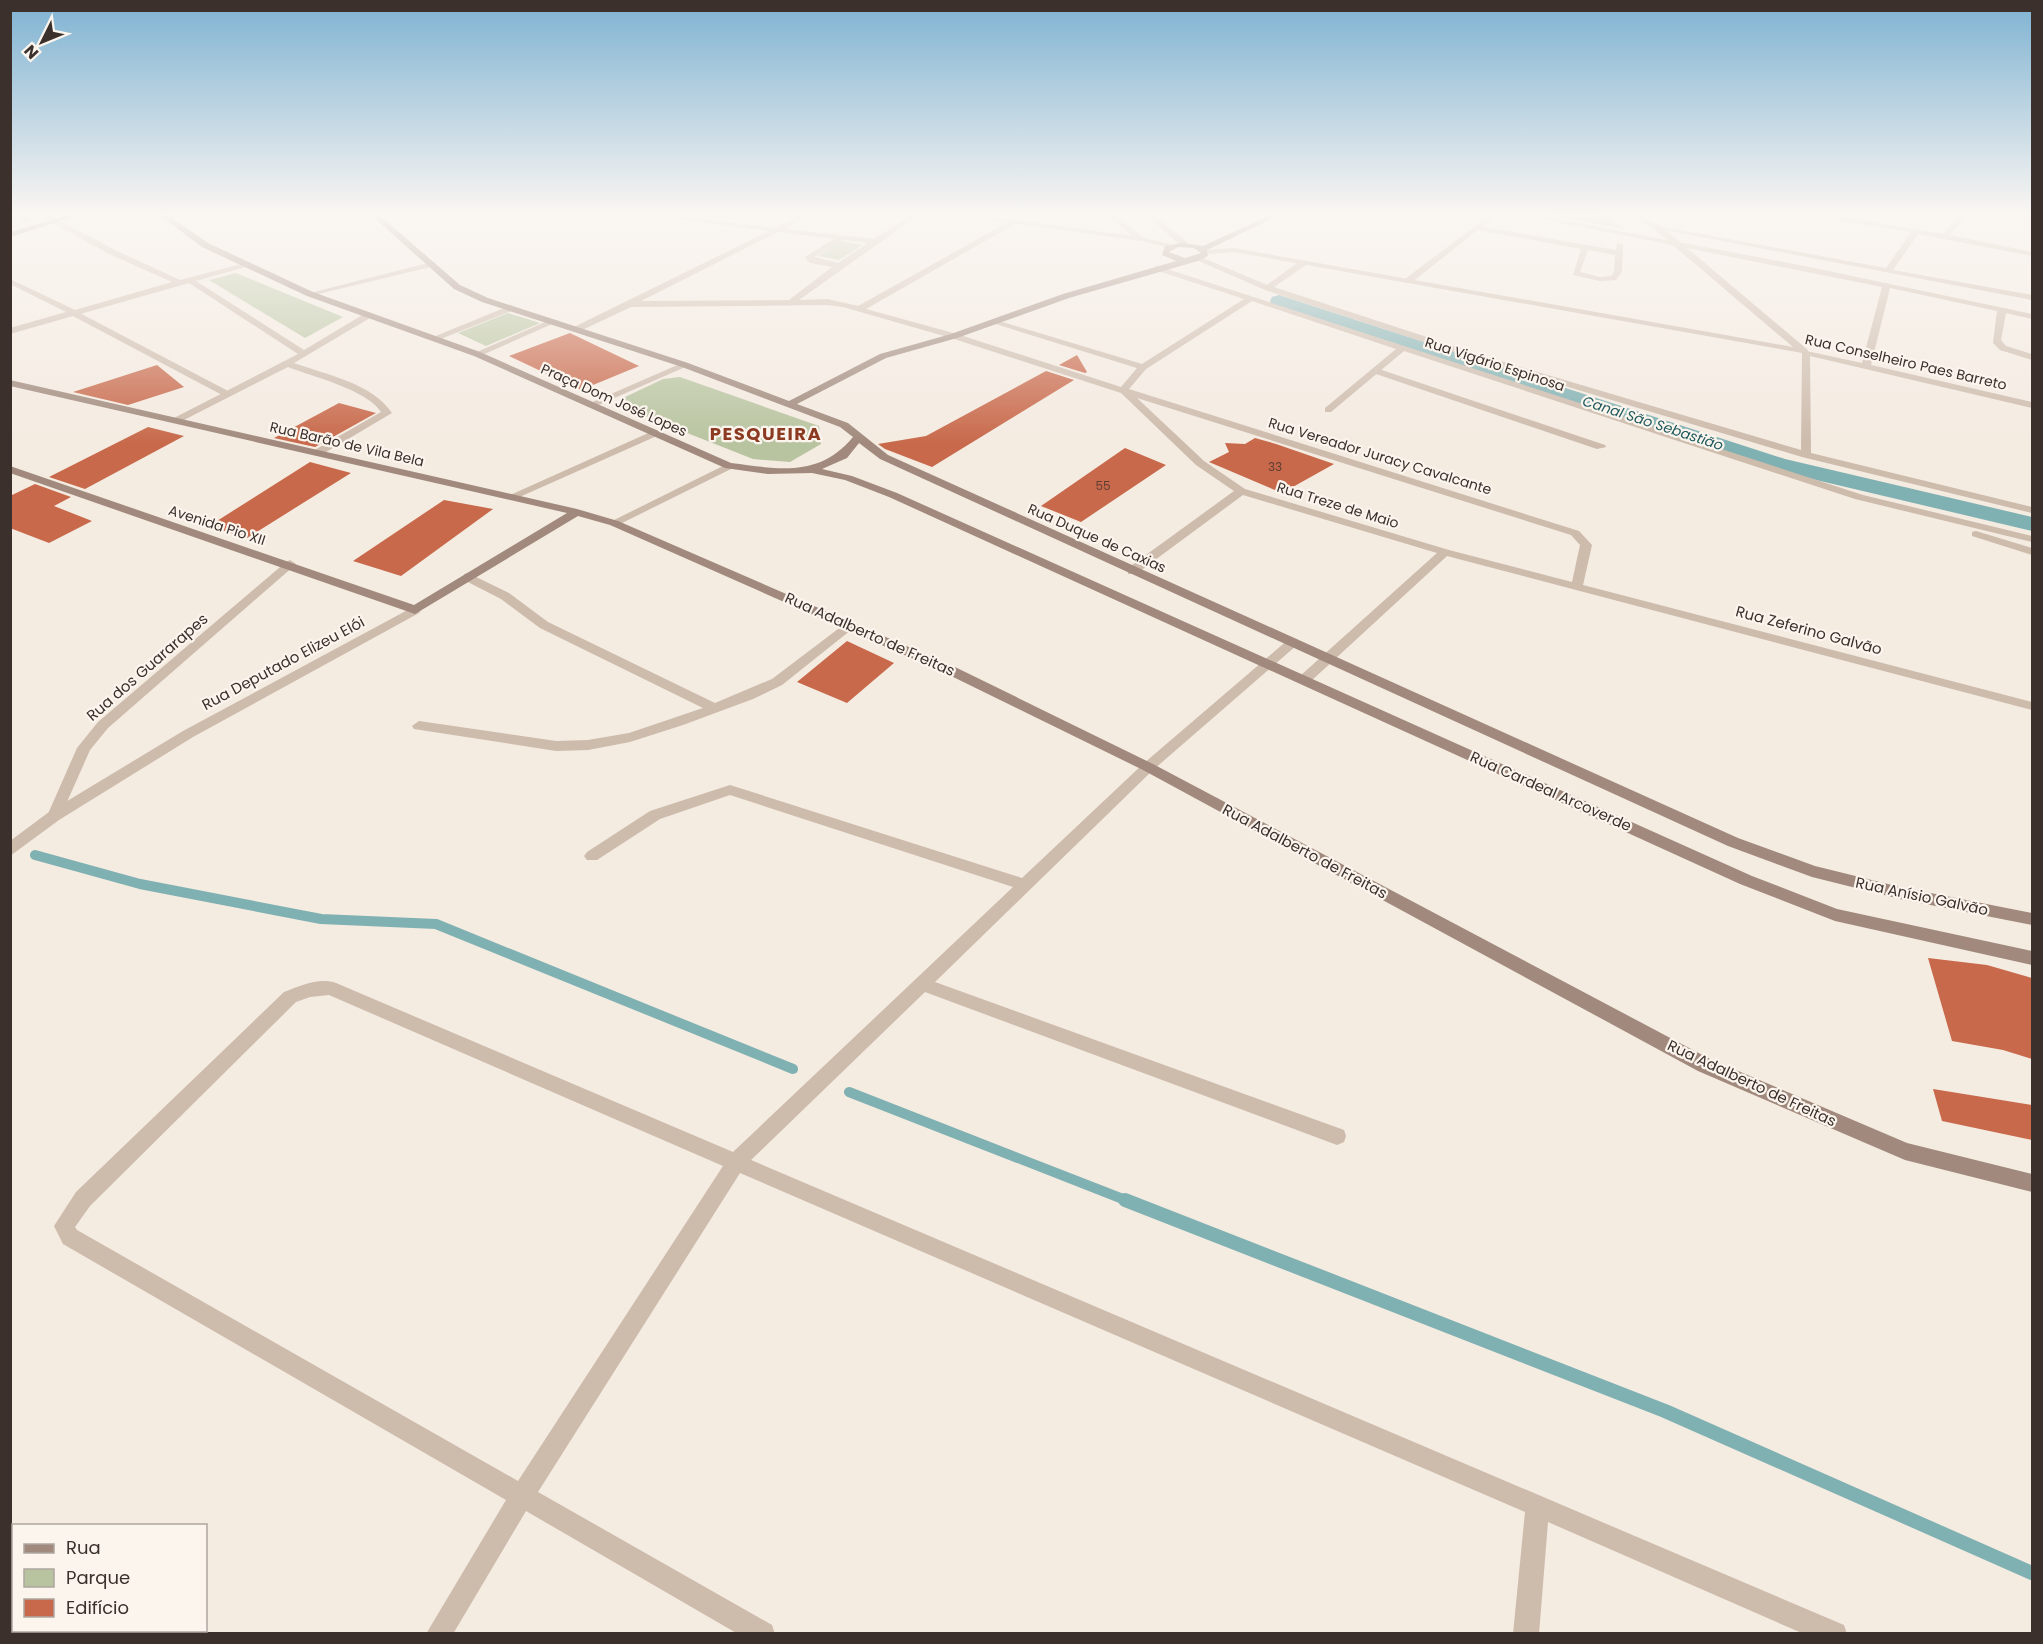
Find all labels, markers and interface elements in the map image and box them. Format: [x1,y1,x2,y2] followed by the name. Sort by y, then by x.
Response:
[12,12,72,72] north arrow
[19,40,44,64] text: N
[1803,329,2009,395] street label: Rua Conselheiro Paes Barreto
[1422,332,1568,396] street label: Rua Vigário Espinosa
[538,359,690,441] street label: Praça Dom José Lopes
[1580,391,1726,455] water label: Canal São Sebastião
[1266,412,1494,500] street label: Rua Vereador Juracy Cavalcante
[268,417,426,471] street label: Rua Barão de Vila Bela
[710,421,822,446] district label: PESQUEIRA
[1268,458,1282,475] house number: 33
[1095,477,1111,494] house number: 55
[1274,477,1402,533] street label: Rua Treze de Maio
[1025,498,1169,578] street label: Rua Duque de Caxias
[166,500,268,550] street label: Avenida Pio XII
[782,587,958,681] street label: Rua Adalberto de Freitas
[1734,600,1884,660] street label: Rua Zeferino Galvão
[82,608,212,726] street label: Rua dos Guararapes
[198,611,368,715] street label: Rua Deputado Elizeu Elói
[1467,746,1635,836] street label: Rua Cardeal Arcoverde
[1219,799,1391,904] street label: Rua Adalberto de Freitas
[1854,872,1990,920] street label: Rua Anísio Galvão
[1664,1035,1840,1131] street label: Rua Adalberto de Freitas
[12,1524,207,1632] legend
[66,1535,101,1560] text: Rua
[66,1565,130,1590] text: Parque
[66,1595,129,1620] text: Edifício

